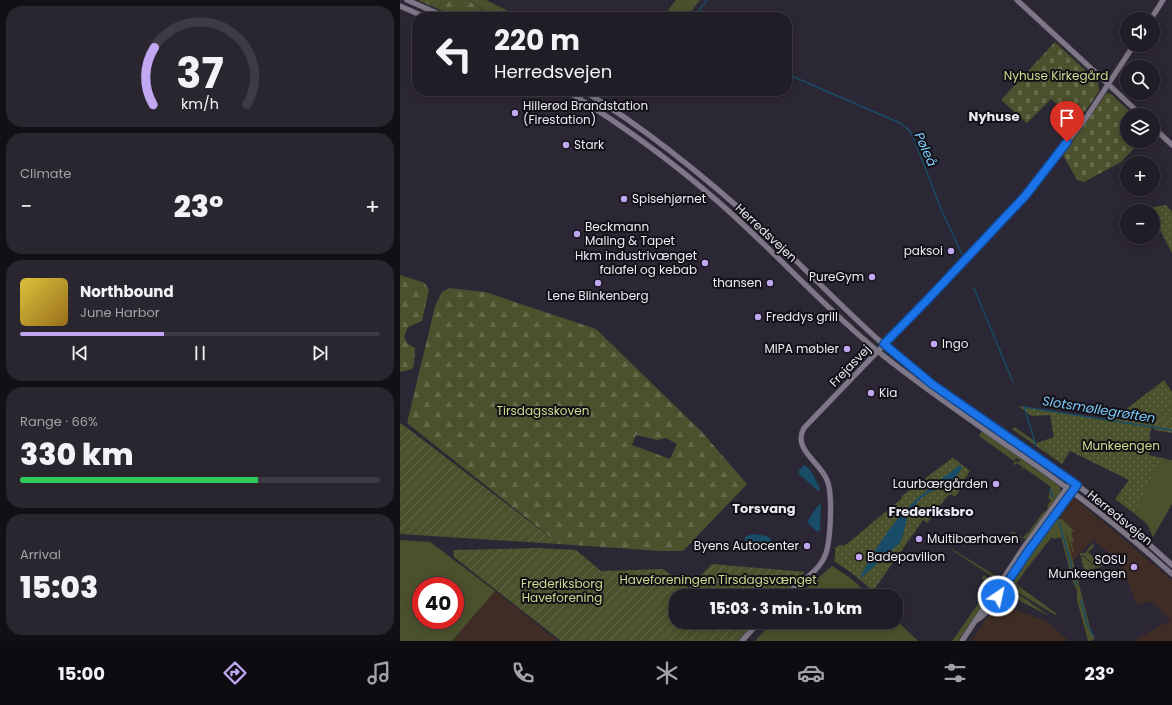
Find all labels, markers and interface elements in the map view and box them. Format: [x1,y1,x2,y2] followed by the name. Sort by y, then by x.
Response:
[1120,12,1160,244] map controls
[1120,12,1160,52] button: sound
[494,21,580,60] text: 220 m
[428,28,480,80] icon: left
[176,43,224,102] text: 37
[494,59,612,84] text: Herredsvejen
[1120,60,1160,100] button: search
[1004,67,1108,84] park label: Nyhuse Kirkegård
[181,93,219,113] text: km/h
[523,97,648,128] place label: Hillerød Brandstation (Firestation)
[1050,101,1084,142] pin
[969,107,1019,126] district label: Nyhuse
[1056,107,1078,129] icon: arrive
[510,108,520,118] marker: Hillerød Brandstation (Firestation)
[1120,108,1160,148] button: layers
[910,129,942,170] water label: Pøleå
[574,136,605,153] place label: Stark
[561,140,571,150] marker: Stark
[1120,156,1160,196] button: +
[20,164,71,183] text: Climate
[174,185,223,228] text: 23°
[632,190,706,207] place label: Spisehjørnet
[20,191,32,222] text: −
[365,191,380,222] text: +
[619,194,629,204] marker: Spisehjørnet
[732,200,801,266] street label: Herredsvejen
[1120,204,1160,244] button: −
[585,218,675,249] place label: Beckmann Maling & Tapet
[572,229,582,239] marker: Beckmann Maling & Tapet
[904,242,943,259] place label: paksoi
[946,246,956,256] marker: paksoi
[575,247,697,278] place label: Hkm industrivænget falafel og kebab
[700,258,710,268] marker: Hkm industrivænget falafel og kebab
[809,268,864,285] place label: PureGym
[867,272,877,282] marker: PureGym
[713,274,762,291] place label: thansen
[593,278,603,288] marker: Lene Blinkenberg
[765,278,775,288] marker: thansen
[80,281,174,302] text: Northbound
[547,287,649,304] place label: Lene Blinkenberg
[80,303,160,322] text: June Harbor
[766,308,838,325] place label: Freddys grill
[753,312,763,322] marker: Freddys grill
[942,335,969,352] place label: Ingo
[929,339,939,349] marker: Ingo
[764,340,840,357] place label: MIPA møbler
[825,341,874,390] street label: Frejasvej
[69,342,91,364] icon: previous
[189,342,211,364] icon: pause
[309,342,331,364] icon: next
[842,344,852,354] marker: MIPA møbler
[879,384,897,401] place label: Kia
[866,388,876,398] marker: Kia
[1041,391,1157,428] water label: Slotsmøllegrøften
[497,402,589,419] park label: Tirsdagsskoven
[20,412,98,431] text: Range · 66%
[20,433,133,476] text: 330 km
[1082,437,1160,454] park label: Munkeengen
[893,475,988,492] place label: Laurbærgården
[991,479,1001,489] marker: Laurbærgården
[1084,486,1156,549] street label: Herredsvejen
[732,499,796,518] district label: Torsvang
[889,502,973,521] district label: Frederiksbro
[927,530,1019,547] place label: Multibærhaven
[914,534,924,544] marker: Multibærhaven
[694,537,800,554] place label: Byens Autocenter
[802,541,812,551] marker: Byens Autocenter
[20,545,61,564] text: Arrival
[867,548,945,565] place label: Badepavilion
[1048,551,1126,582] place label: SOSU Munkeengen
[854,552,864,562] marker: Badepavilion
[1129,562,1139,572] marker: SOSU Munkeengen
[20,566,98,609] text: 15:03
[619,571,817,588] park label: Haveforeningen Tirsdagsvænget
[521,575,603,606] park label: Frederiksborg Haveforening
[977,575,1019,617] position arrow
[412,577,464,629] speed limit sign: 40
[710,598,862,619] text: 15:03 · 3 min · 1.0 km
[221,659,249,687] icon: directions
[365,659,393,687] icon: music
[509,659,537,687] icon: phone
[653,659,681,687] icon: climate
[797,659,825,687] icon: car
[941,659,969,687] icon: filters
[58,661,105,686] text: 15:00
[1084,661,1114,686] text: 23°

